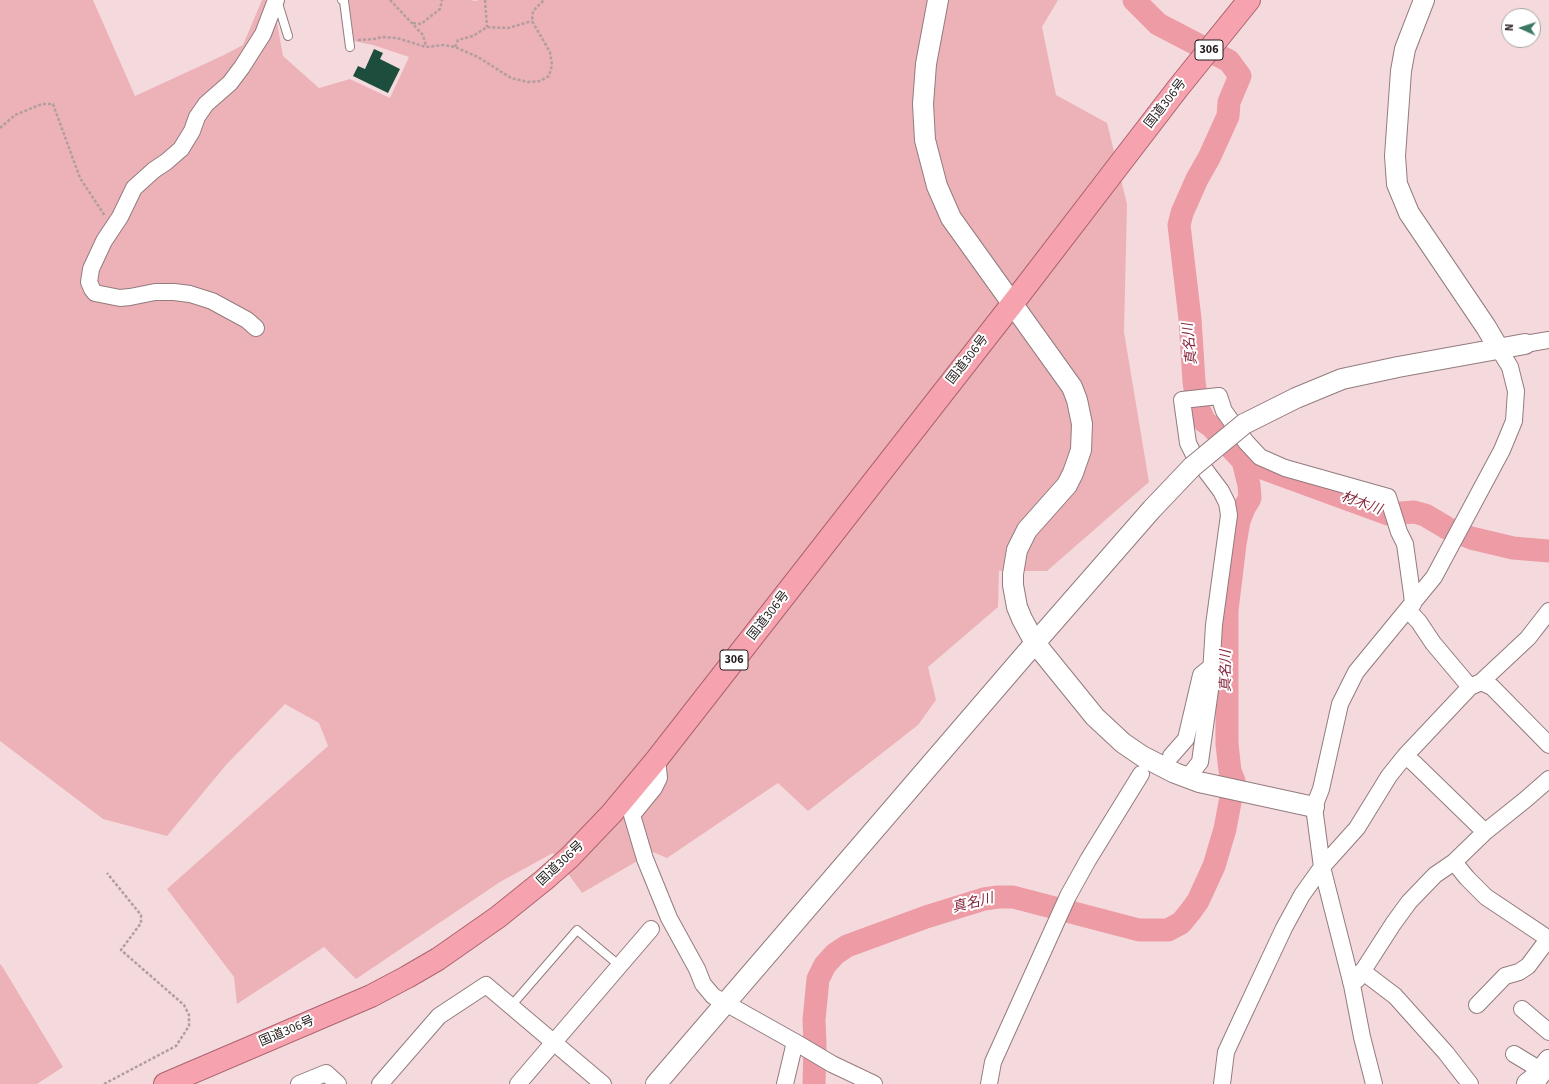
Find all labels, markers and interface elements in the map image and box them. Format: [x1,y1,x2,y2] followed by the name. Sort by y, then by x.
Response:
[1501,8,1541,48] north arrow
[1502,23,1517,31] text: N
[1195,40,1223,60] road number: 306
[1142,76,1190,132] street label: 国道306号
[1180,322,1202,366] water label: 真名川
[944,332,992,388] street label: 国道306号
[1338,489,1384,519] water label: 材木川
[745,588,793,644] street label: 国道306号
[720,650,748,670] road number: 306
[1219,650,1235,692] water label: 真名川
[534,838,588,890] street label: 国道306号
[951,891,995,917] water label: 真名川
[257,1013,317,1051] street label: 国道306号

